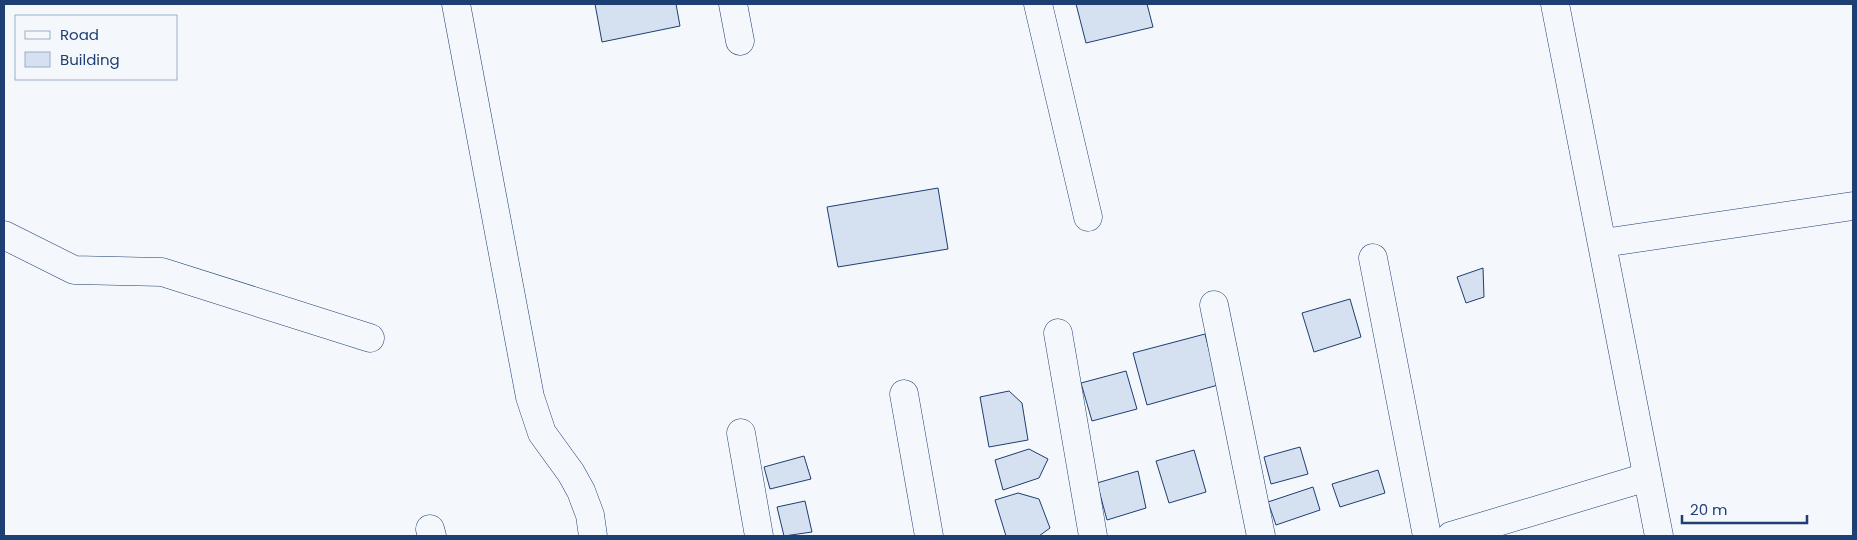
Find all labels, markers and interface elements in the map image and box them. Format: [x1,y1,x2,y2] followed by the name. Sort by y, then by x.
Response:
[15,15,178,80] legend
[60,24,99,45] text: Road
[60,49,120,70] text: Building
[1682,492,1807,524] scale bar
[1690,499,1728,520] text: 20 m

